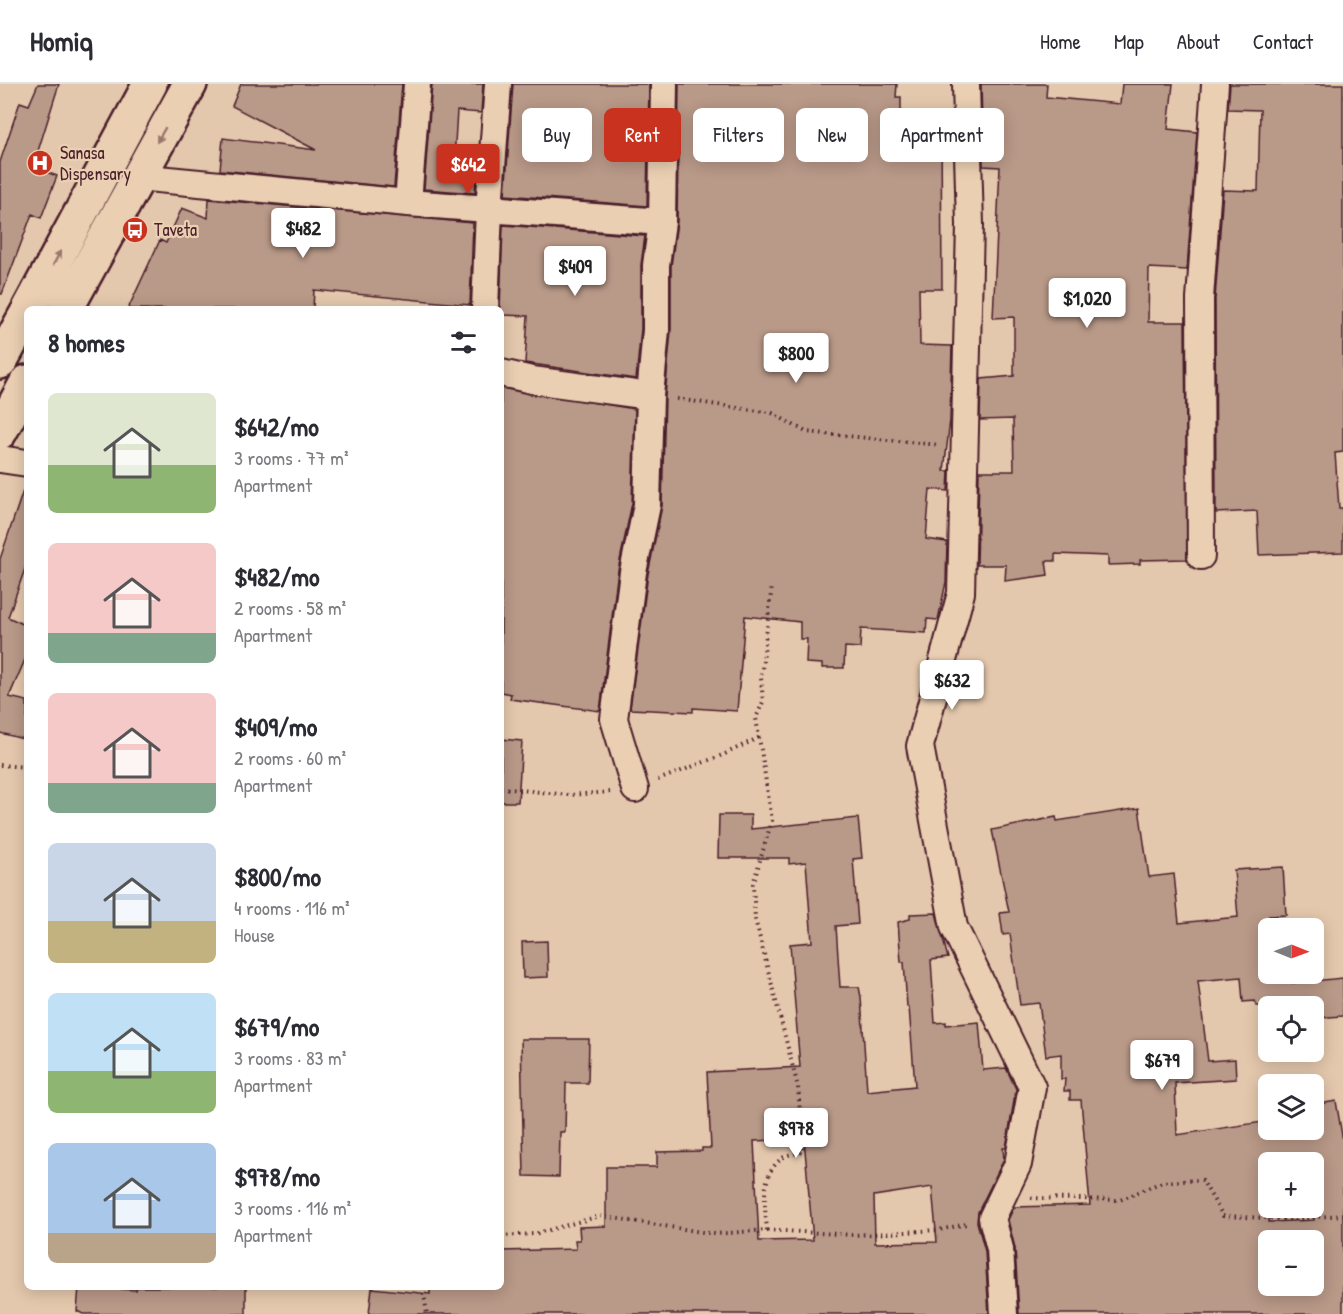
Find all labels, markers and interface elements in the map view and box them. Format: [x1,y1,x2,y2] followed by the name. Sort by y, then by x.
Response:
[30,22,93,60] text: Homiq
[1040,27,1081,56] text: Home
[1114,27,1144,56] text: Map
[1177,27,1220,56] text: About
[1253,27,1313,56] text: Contact
[522,108,592,162] chip: Buy
[604,108,681,162] chip: Rent
[693,108,784,162] chip: Filters
[796,108,868,162] chip: New
[880,108,1004,162] chip: Apartment
[156,127,166,144] one-way arrow
[60,140,131,186] place label: Sanasa Dispensary
[432,144,504,195] pin: $642
[25,148,55,178] hospital icon: Sanasa Dispensary
[451,150,485,177] text: $642
[267,208,339,259] pin: $482
[285,214,321,241] text: $482
[120,215,150,245] bus stop icon: Taveta
[154,217,197,242] place label: Taveta
[539,246,611,297] pin: $409
[52,249,62,266] one-way arrow
[558,252,592,279] text: $409
[1038,278,1136,329] pin: $1,020
[1063,284,1111,311] text: $1,020
[48,325,125,360] text: 8 homes
[447,326,480,359] icon: filters
[760,333,832,384] pin: $800
[778,339,814,366] text: $800
[234,409,319,444] text: $642/mo
[96,417,168,489] icon: home
[234,444,348,471] text: 3 rooms · 77 m²
[234,471,312,498] text: Apartment
[234,559,320,594] text: $482/mo
[96,567,168,639] icon: home
[234,594,346,621] text: 2 rooms · 58 m²
[234,621,312,648] text: Apartment
[916,660,988,711] pin: $632
[934,666,970,693] text: $632
[234,709,317,744] text: $409/mo
[96,717,168,789] icon: home
[234,744,346,771] text: 2 rooms · 60 m²
[234,771,312,798] text: Apartment
[234,859,321,894] text: $800/mo
[96,867,168,939] icon: home
[234,894,350,921] text: 4 rooms · 116 m²
[1258,918,1324,984] north arrow
[1258,918,1324,1296] map controls
[234,921,275,948] text: House
[1258,996,1324,1062] button: locate
[234,1009,319,1044] text: $679/mo
[96,1017,168,1089] icon: home
[1126,1040,1198,1091] pin: $679
[234,1044,346,1071] text: 3 rooms · 83 m²
[1144,1046,1180,1073] text: $679
[234,1071,312,1098] text: Apartment
[1258,1074,1324,1140] button: layers
[760,1108,832,1159] pin: $978
[778,1114,814,1141] text: $978
[1258,1152,1324,1218] button: +
[234,1159,320,1194] text: $978/mo
[96,1167,168,1239] icon: home
[234,1194,351,1221] text: 3 rooms · 116 m²
[234,1221,312,1248] text: Apartment
[1258,1230,1324,1296] button: −

